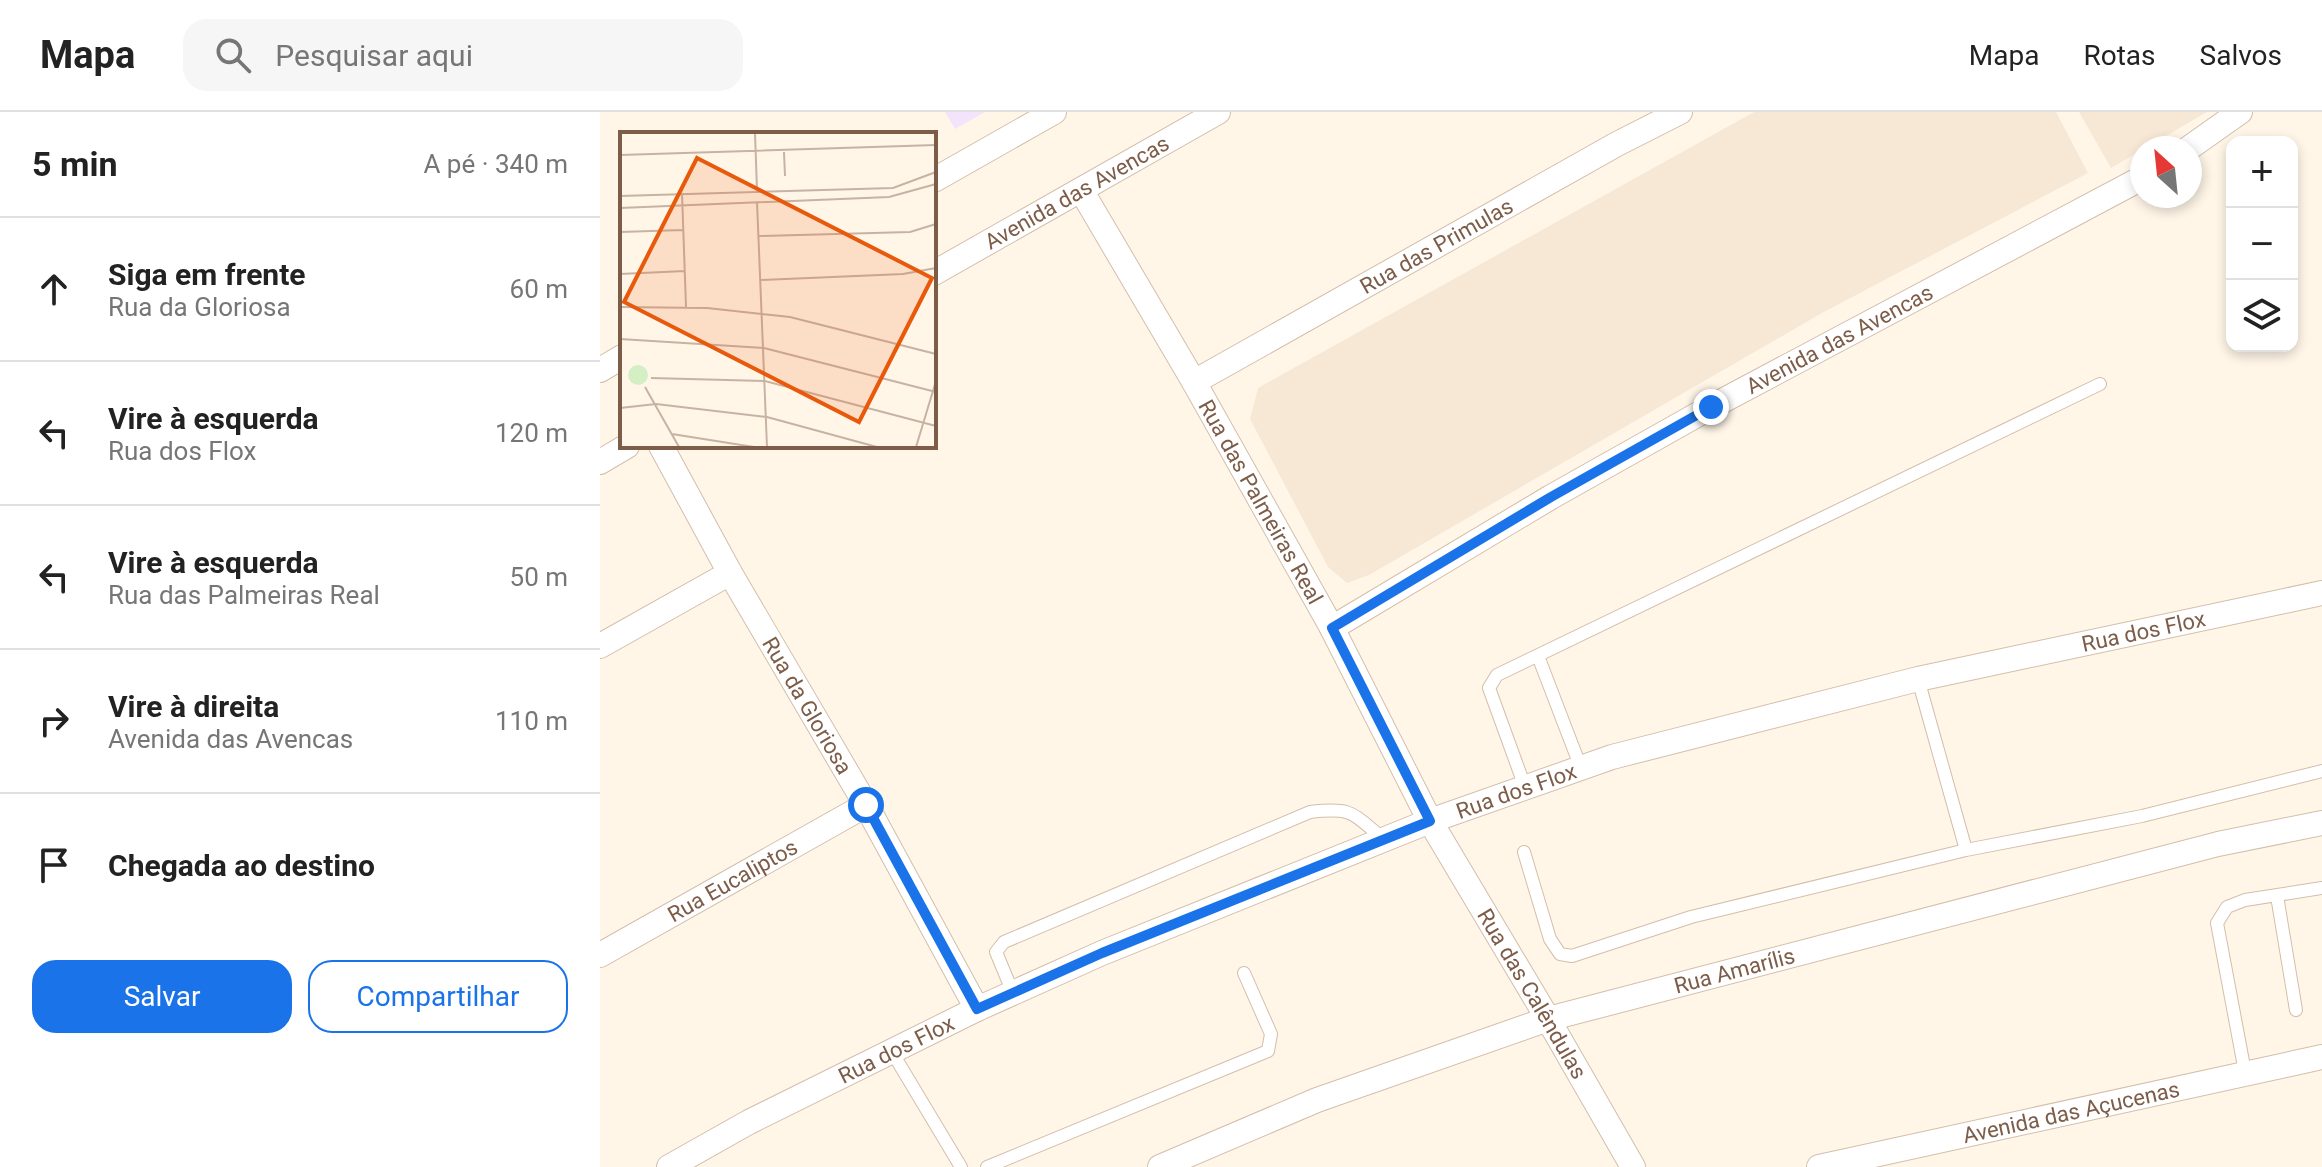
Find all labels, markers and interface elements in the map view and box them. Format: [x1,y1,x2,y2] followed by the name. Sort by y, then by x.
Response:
[183,19,743,91] search box
[40,33,135,77] text: Mapa
[211,33,255,77] icon: search
[275,38,473,73] text: Pesquisar aqui
[1969,39,2039,72] text: Mapa
[2083,39,2156,72] text: Rotas
[2200,39,2282,72] text: Salvos
[980,130,1173,254] street label: Avenida das Avencas
[620,132,936,448] inset map
[2130,136,2202,208] north arrow
[2226,136,2298,352] map controls
[2226,136,2298,208] button: +
[32,144,117,184] text: 5 min
[423,149,568,179] text: A pé · 340 m
[1356,193,1517,299] street label: Rua das Primulas
[2226,208,2298,280] button: −
[108,257,306,292] text: Siga em frente
[32,267,76,311] icon: ahead
[510,274,568,304] text: 60 m
[1742,279,1937,399] street label: Avenida das Avencas
[2226,280,2298,352] button: layers
[108,292,291,322] text: Rua da Gloriosa
[1693,389,1729,425] route end
[1194,395,1328,608] street label: Rua das Palmeiras Real
[108,401,319,436] text: Vire à esquerda
[32,411,76,455] icon: left
[495,418,568,448] text: 120 m
[108,436,256,466] text: Rua dos Flox
[108,545,319,580] text: Vire à esquerda
[32,555,76,599] icon: left
[510,562,568,592] text: 50 m
[108,580,380,610] text: Rua das Palmeiras Real
[2079,606,2208,656] street label: Rua dos Flox
[758,632,857,778] street label: Rua da Gloriosa
[108,689,279,724] text: Vire à direita
[32,699,76,743] icon: right
[495,706,568,736] text: 110 m
[108,724,353,754] text: Avenida das Avencas
[1453,758,1580,823] street label: Rua dos Flox
[848,787,884,823] route start
[663,834,802,927] street label: Rua Eucaliptos
[32,843,76,887] icon: arrive
[108,848,375,883] text: Chegada ao destino
[1473,904,1592,1083] street label: Rua das Calêndulas
[1671,943,1797,998] street label: Rua Amarílis
[32,960,292,1033] button: Salvar
[308,960,568,1033] button: Compartilhar
[834,1010,958,1088] street label: Rua dos Flox
[1960,1076,2182,1148] street label: Avenida das Açucenas

